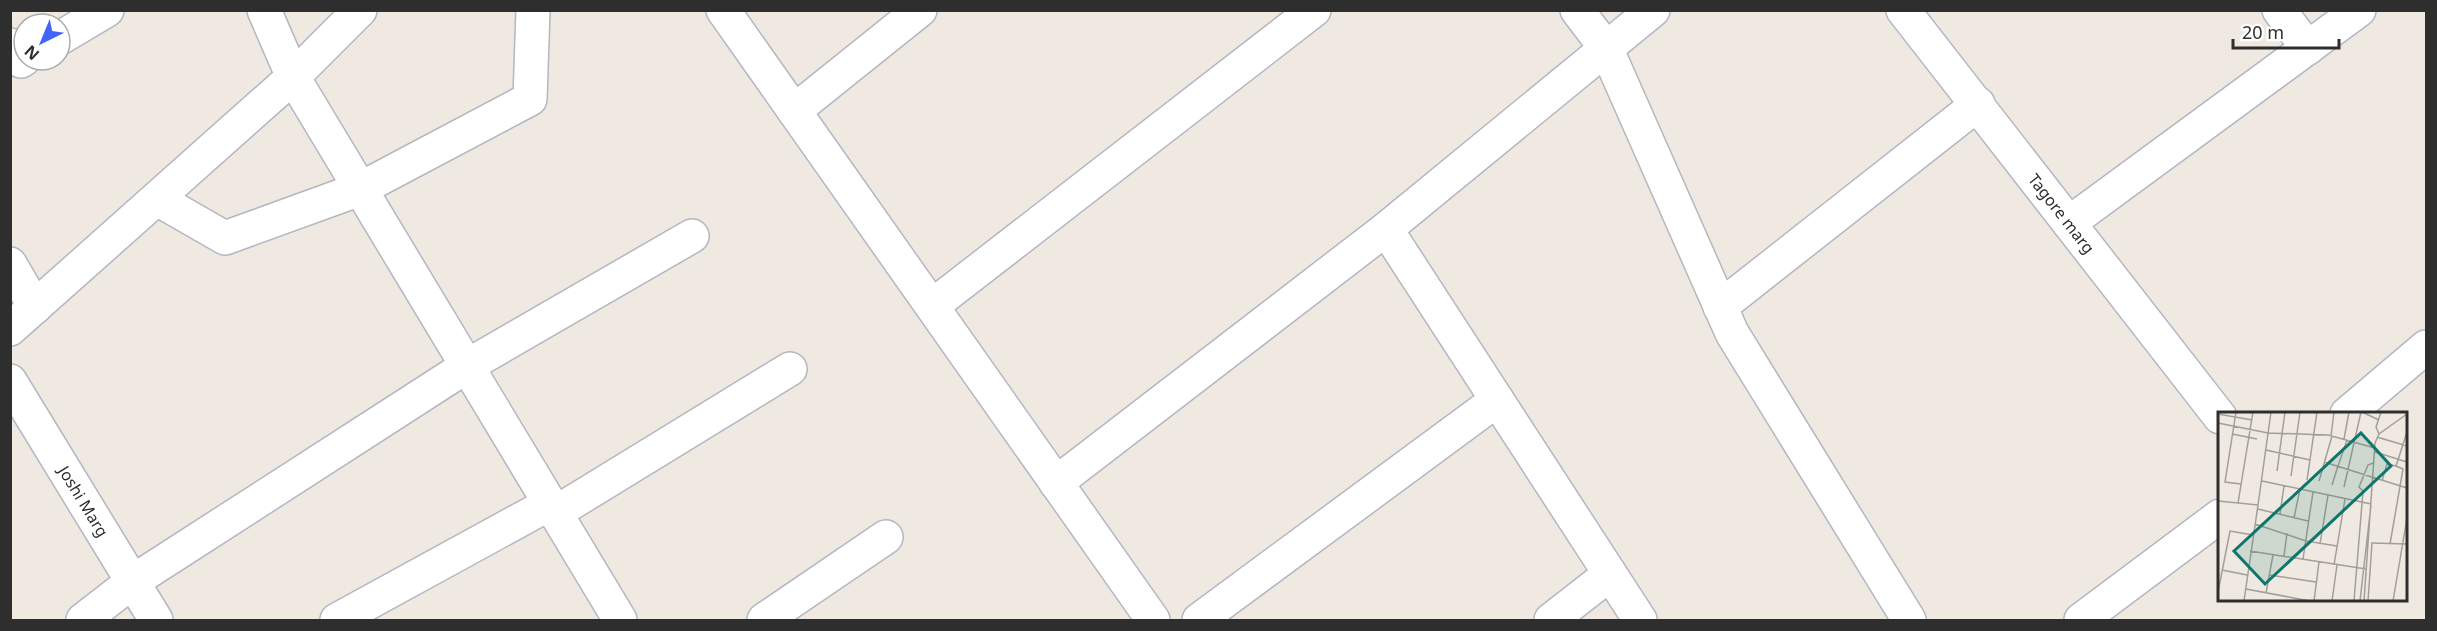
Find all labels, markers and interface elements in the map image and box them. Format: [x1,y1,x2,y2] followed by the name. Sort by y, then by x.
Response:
[12,12,72,72] north arrow
[2233,12,2340,50] scale bar
[2242,20,2284,44] text: 20 m
[20,40,44,65] text: N
[2023,169,2100,258] street label: Tagore marg
[2218,412,2407,601] inset map
[52,460,114,541] street label: Joshi Marg

